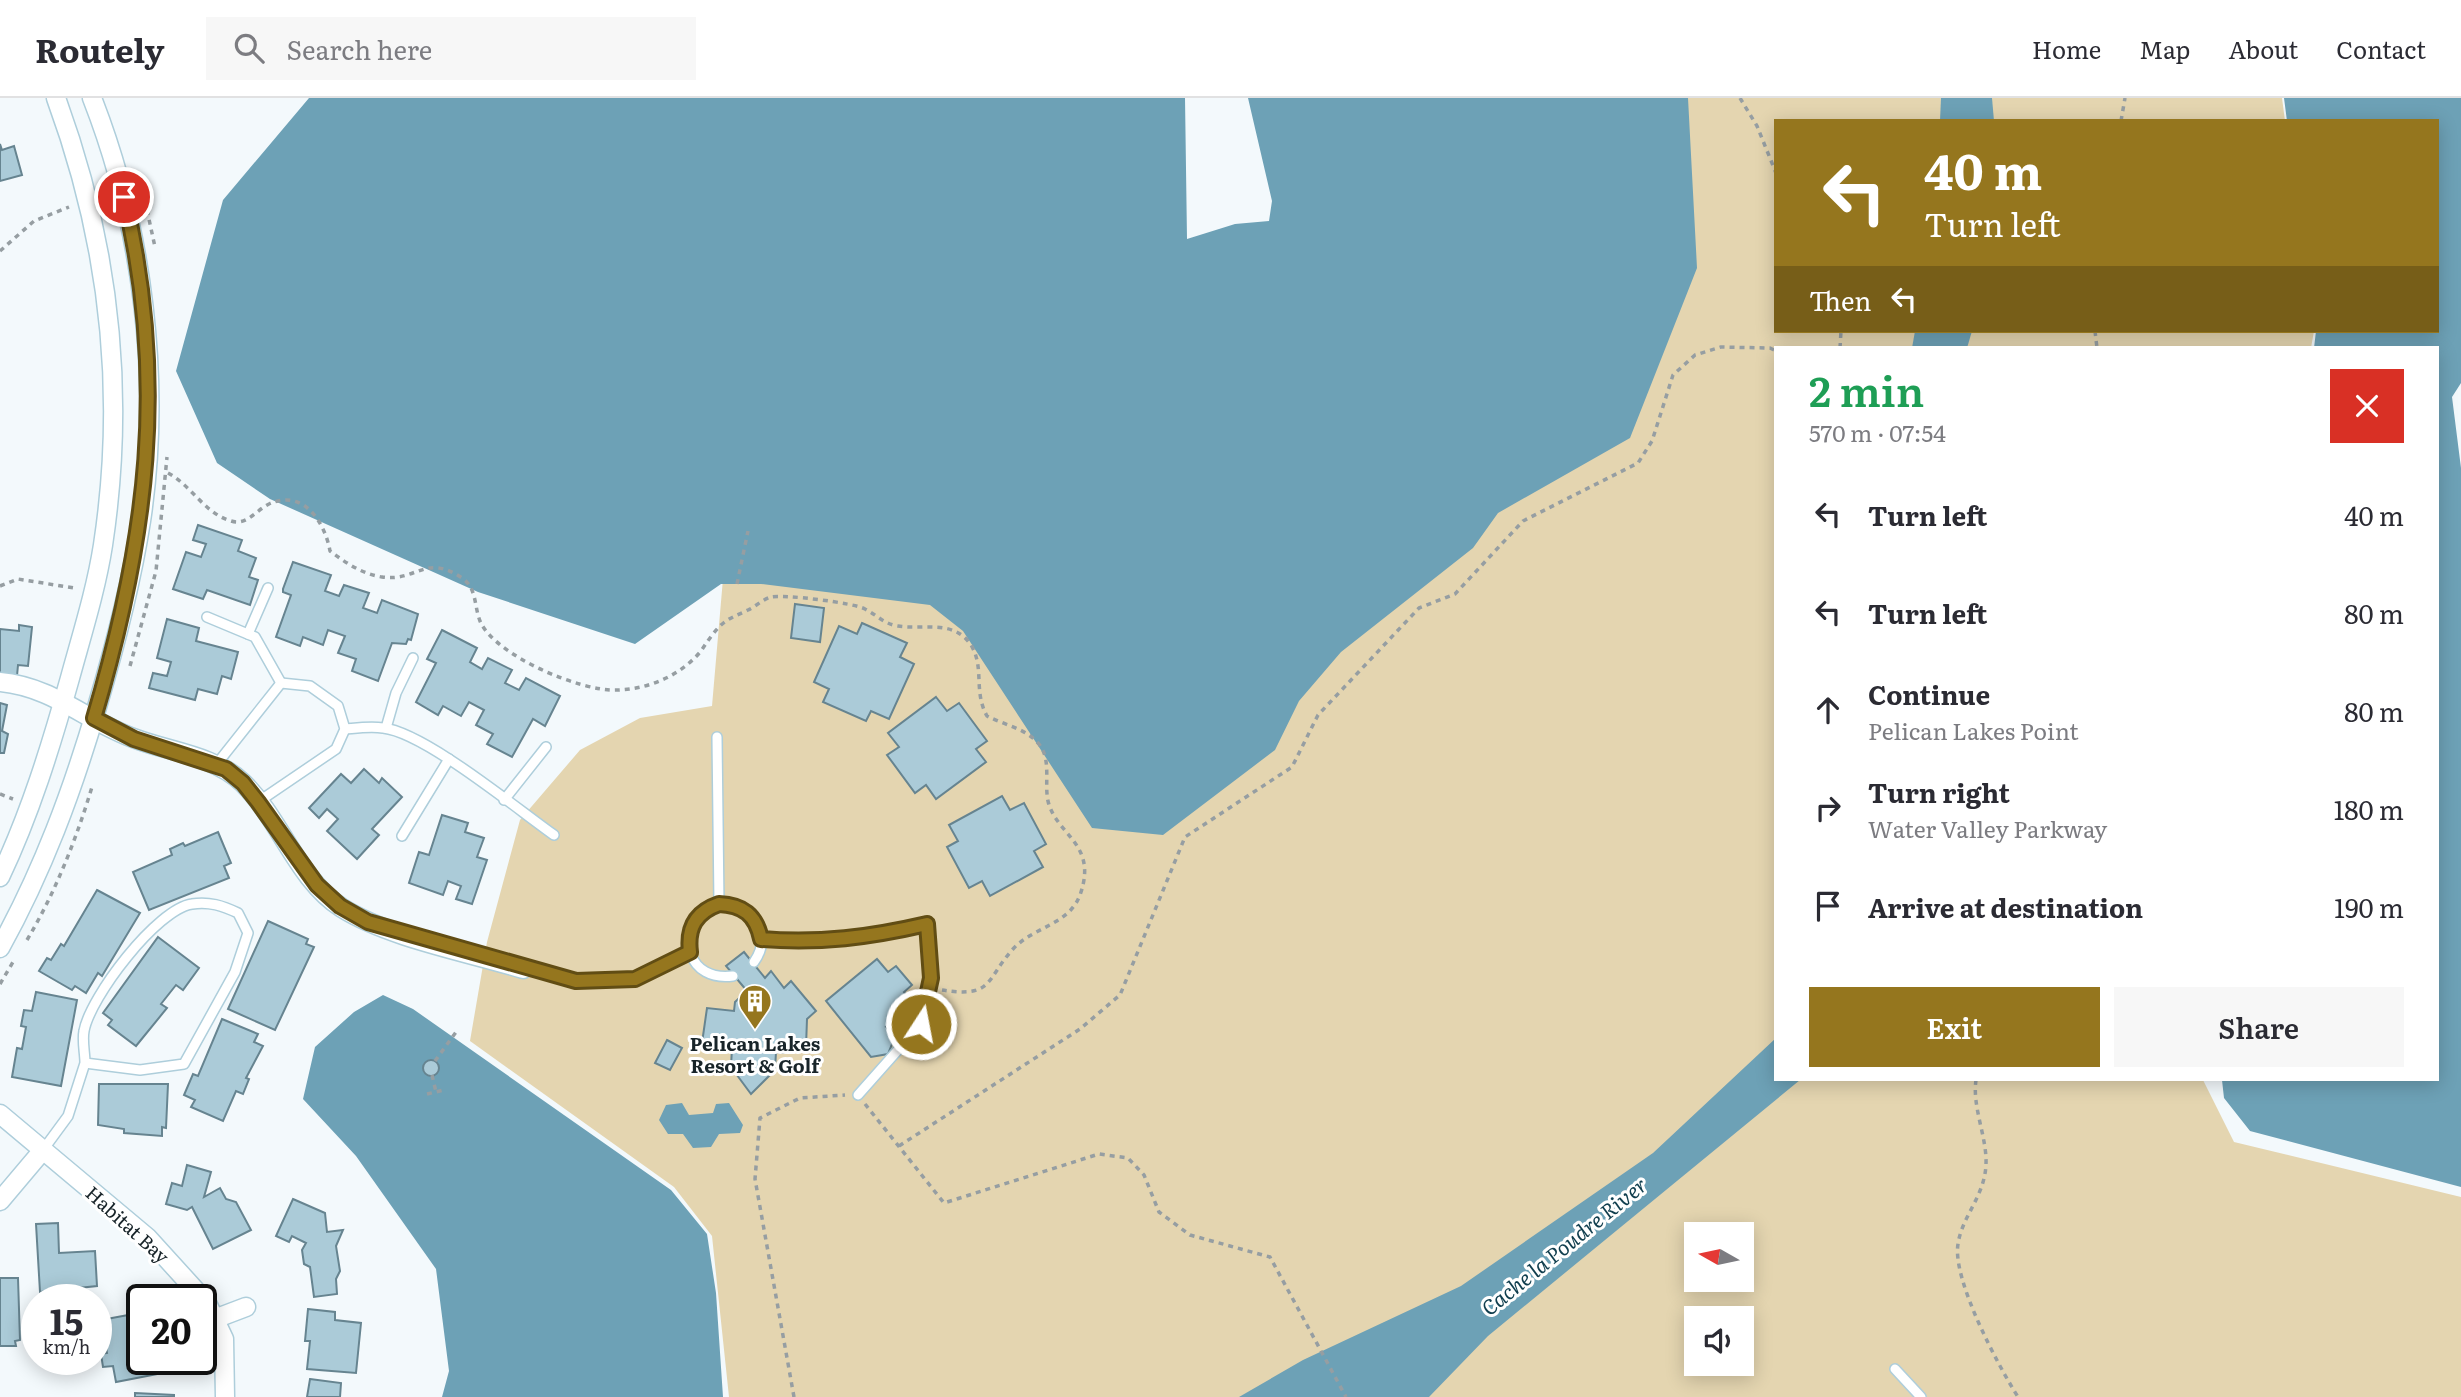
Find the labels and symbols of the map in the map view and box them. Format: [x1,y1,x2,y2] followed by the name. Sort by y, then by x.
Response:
[94,167,154,227] pin
[736,982,774,1031] building icon: Pelican Lakes Resort & Golf
[884,987,958,1061] position arrow
[690,1029,821,1079] place label: Pelican Lakes Resort & Golf
[1473,1168,1653,1322] water label: Cache la Poudre River
[80,1179,176,1269] street label: Habitat Bay
[1684,1222,1754,1292] north arrow
[126,1284,217,1375] speed limit sign: 20

